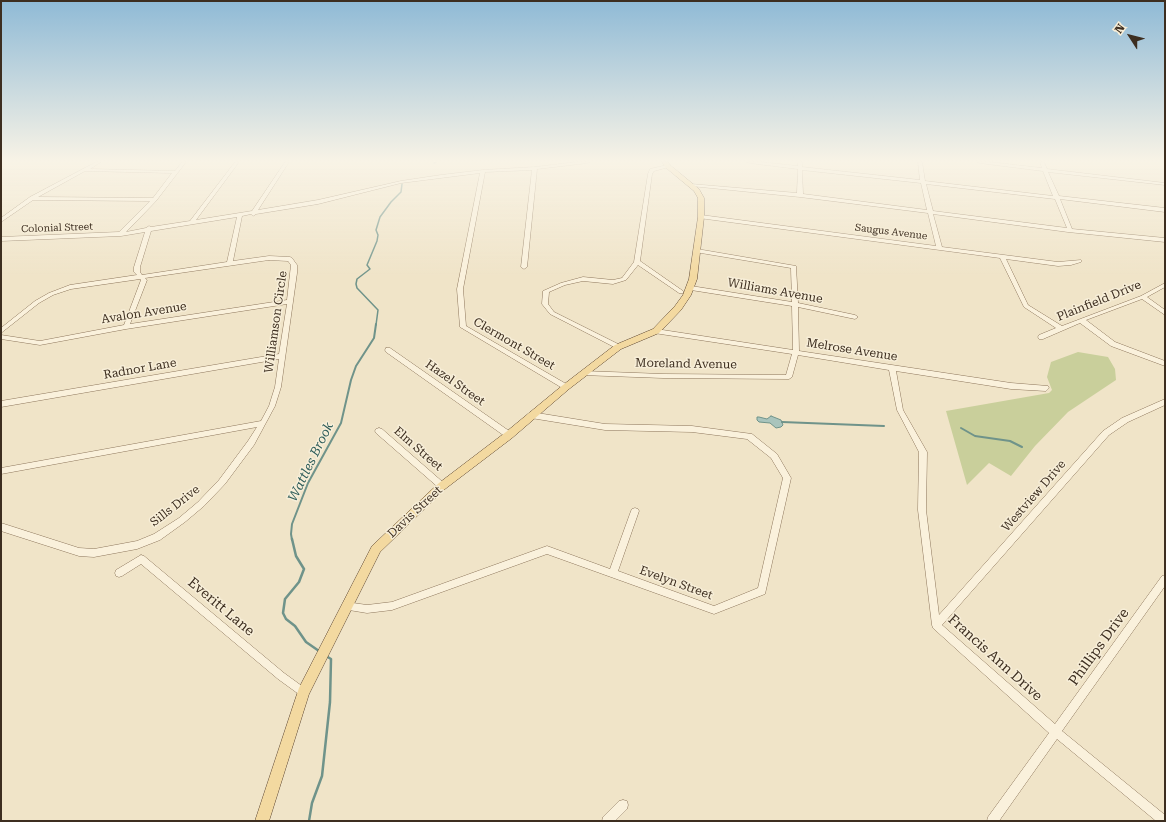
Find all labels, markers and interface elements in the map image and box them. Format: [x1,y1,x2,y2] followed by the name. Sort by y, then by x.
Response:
[1110,16,1150,56] north arrow
[1112,21,1128,36] text: N
[21,221,93,235] street label: Colonial Street
[854,222,928,242] street label: Saugus Avenue
[262,270,290,374] street label: Williamson Circle
[726,276,824,306] street label: Williams Avenue
[1055,278,1143,324] street label: Plainfield Drive
[100,299,188,327] street label: Avalon Avenue
[471,315,557,373] street label: Clermont Street
[805,336,899,364] street label: Melrose Avenue
[102,356,178,382] street label: Radnor Lane
[635,356,737,372] street label: Moreland Avenue
[422,357,488,409] street label: Hazel Street
[285,420,337,504] water label: Wattles Brook
[391,424,445,474] street label: Elm Street
[999,457,1069,535] street label: Westview Drive
[147,482,203,530] street label: Sills Drive
[385,483,445,541] street label: Davis Street
[637,563,715,603] street label: Evelyn Street
[184,574,258,640] street label: Everitt Lane
[1065,605,1133,689] street label: Phillips Drive
[944,611,1046,705] street label: Francis Ann Drive

